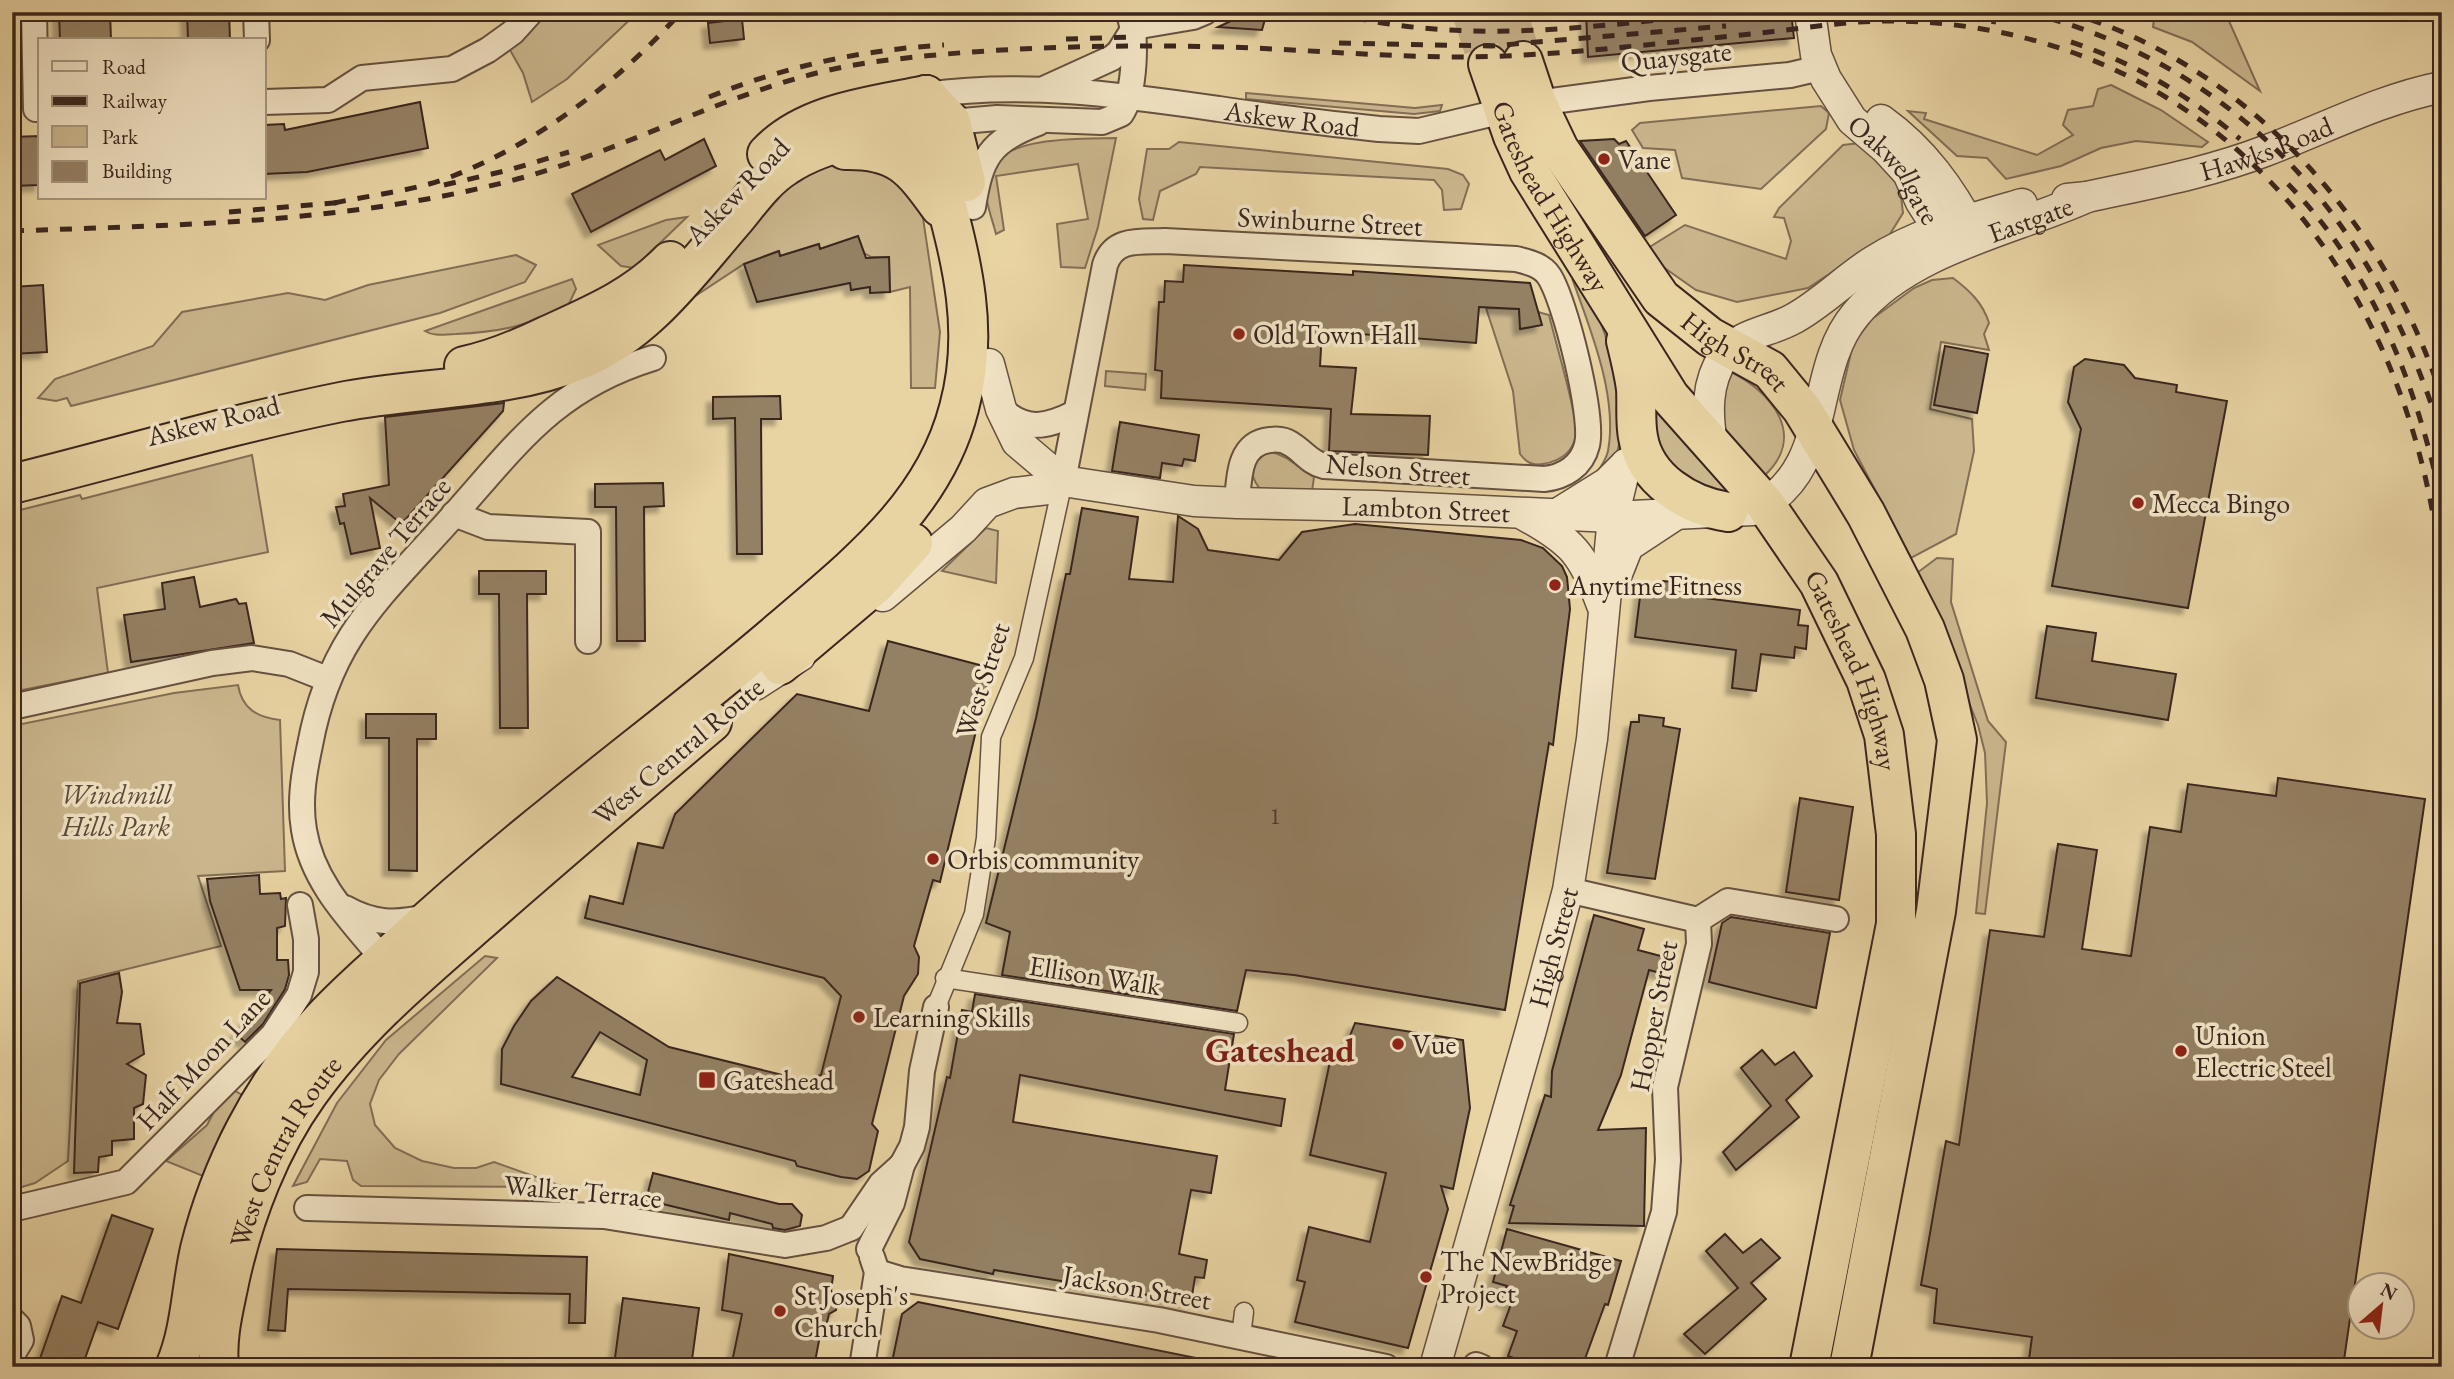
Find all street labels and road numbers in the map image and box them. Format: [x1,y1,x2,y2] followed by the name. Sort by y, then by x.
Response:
[1619,32,1733,80] street label: Quaysgate
[1221,92,1362,145] street label: Askew Road
[1484,96,1618,299] street label: Gateshead Highway
[1840,106,1948,231] street label: Oakwellgate
[2196,107,2339,189] street label: Hawks Road
[676,129,798,253] street label: Askew Road
[1983,187,2078,251] street label: Eastgate
[1237,198,1424,244] street label: Swinburne Street
[1674,303,1798,399] street label: High Street
[142,386,284,454] street label: Askew Road
[1324,445,1472,493] street label: Nelson Street
[312,469,458,635] street label: Mulgrave Terrace
[1341,487,1511,530] street label: Lambton Street
[1797,562,1906,773] street label: Gateshead Highway
[947,618,1018,742] street label: West Street
[585,669,771,833] street label: West Central Route
[1520,883,1586,1011] street label: High Street
[1621,937,1685,1095] street label: Hopper Street
[1026,947,1164,1003] street label: Ellison Walk
[128,980,278,1137] street label: Half Moon Lane
[221,1048,349,1252] street label: West Central Route
[503,1166,663,1216] street label: Walker Terrace
[1058,1256,1214,1318] street label: Jackson Street

